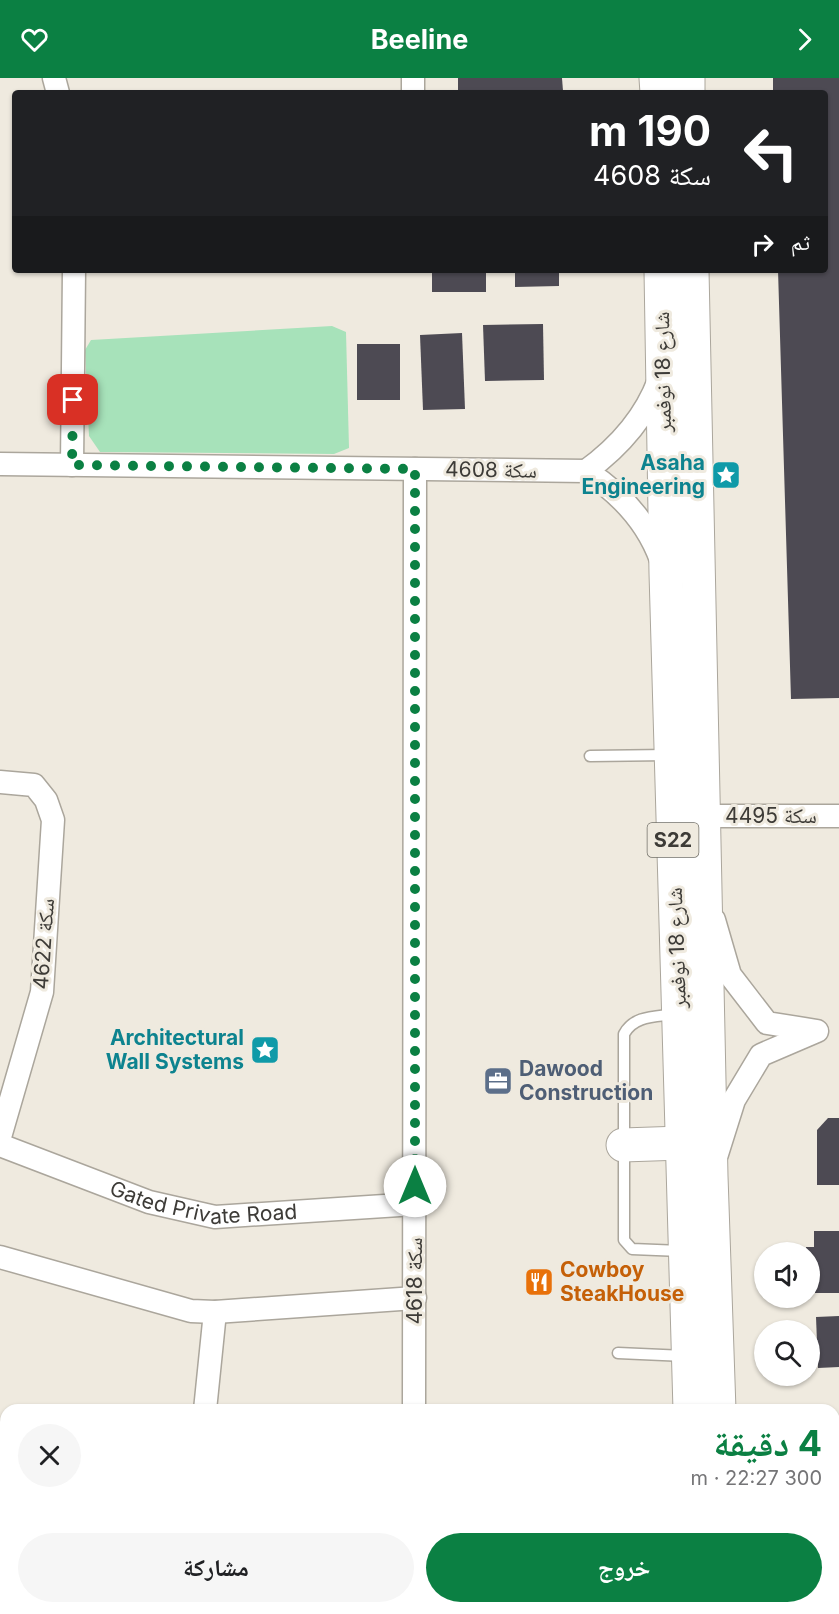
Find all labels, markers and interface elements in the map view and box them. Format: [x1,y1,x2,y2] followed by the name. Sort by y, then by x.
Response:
[18,23,51,56] icon: heart
[371,23,468,56] text: Beeline
[788,23,821,56] icon: forward
[589,105,711,156] text: 190 m
[732,114,810,192] icon: left
[593,159,711,192] text: سكة 4608
[746,228,779,261] icon: right
[791,229,810,255] text: ثم
[649,311,677,434] street label: شارع 18 نوفمبر
[47,374,98,425] pin
[56,383,89,416] icon: arrive
[581,450,705,499] place label: Asaha Engineering
[445,456,537,483] street label: سكة 4608
[710,459,742,491] place icon: Asaha Engineering
[725,803,817,828] street label: سكة 4495
[648,823,698,857] road number: S22
[662,887,692,1010] street label: شارع 18 نوفمبر
[28,898,59,990] street label: سكة 4622
[106,1025,244,1074] place label: Architectural Wall Systems
[249,1034,281,1066] place icon: Architectural Wall Systems
[519,1056,653,1105] place label: Dawood Construction
[482,1065,514,1097] office icon: Dawood Construction
[383,1154,447,1218] position arrow
[106,1175,298,1229] street label: Gated Private Road
[402,1238,427,1324] street label: سكة 4618
[754,1242,820,1386] map controls
[754,1242,820,1308] button: sound
[560,1257,684,1306] place label: Cowboy SteakHouse
[523,1266,555,1298] restaurant icon: Cowboy SteakHouse
[754,1320,820,1386] button: search
[714,1421,822,1465] text: 4 دقيقة
[18,1424,81,1487] button: close
[691,1466,822,1490] text: 300 m · 22:27
[18,1533,414,1602] button: مشاركة
[426,1533,822,1602] button: خروج

